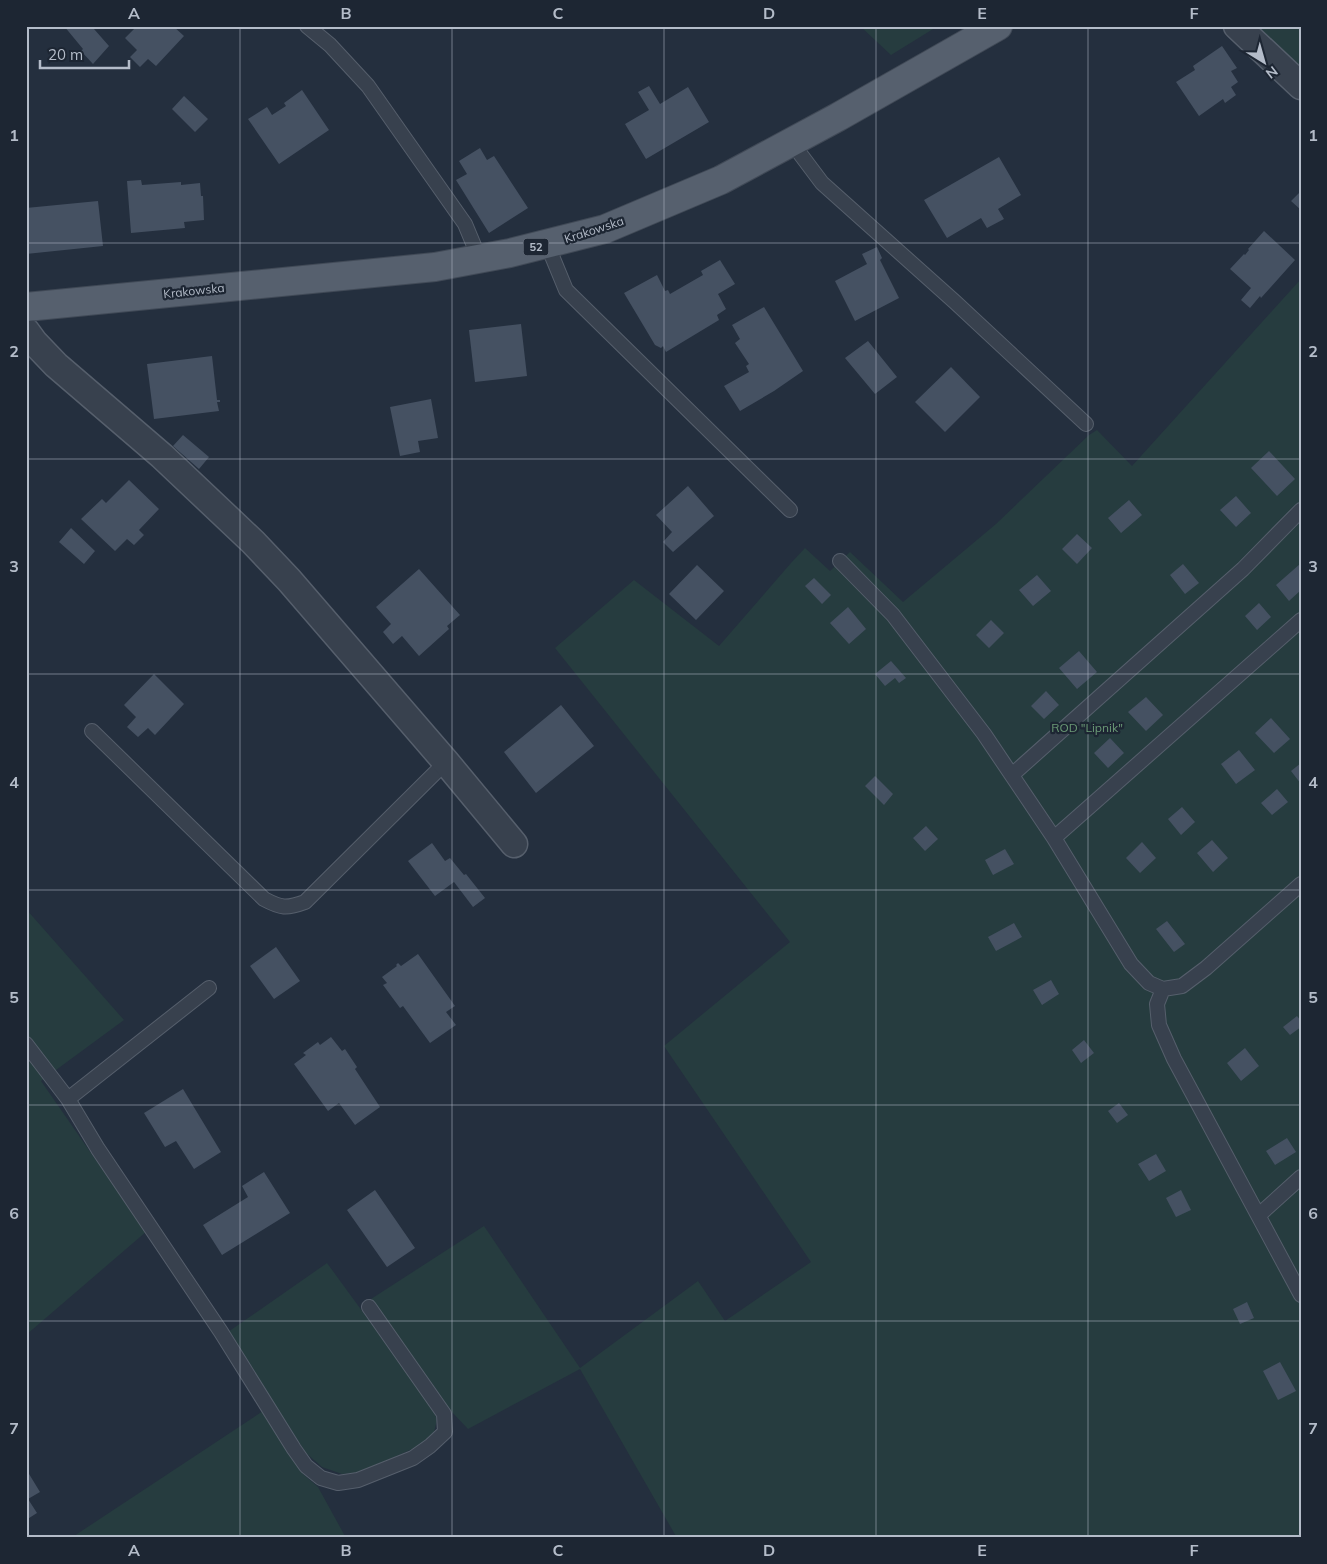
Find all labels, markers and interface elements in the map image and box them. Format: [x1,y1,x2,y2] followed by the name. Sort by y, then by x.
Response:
[128,3,140,23] text: A
[340,3,352,23] text: B
[553,3,564,23] text: C
[763,3,775,23] text: D
[977,3,987,23] text: E
[1189,3,1199,23] text: F
[40,38,129,70] scale bar
[1240,38,1290,88] north arrow
[48,45,83,64] text: 20 m
[1262,62,1281,83] text: N
[9,125,19,145] text: 1
[1308,125,1318,145] text: 1
[562,213,625,246] street label: Krakowska
[524,238,548,256] road number: 52
[163,280,225,301] street label: Krakowska
[9,341,19,361] text: 2
[1308,341,1318,361] text: 2
[9,556,19,576] text: 3
[1308,556,1318,576] text: 3
[1051,720,1123,735] park label: ROD "Lipnik"
[9,772,19,792] text: 4
[1308,772,1318,792] text: 4
[9,987,19,1007] text: 5
[1308,987,1318,1007] text: 5
[9,1203,19,1223] text: 6
[1308,1203,1318,1223] text: 6
[9,1418,19,1438] text: 7
[1308,1418,1318,1438] text: 7
[128,1540,140,1560] text: A
[340,1540,352,1560] text: B
[553,1540,564,1560] text: C
[763,1540,775,1560] text: D
[977,1540,987,1560] text: E
[1189,1540,1199,1560] text: F

